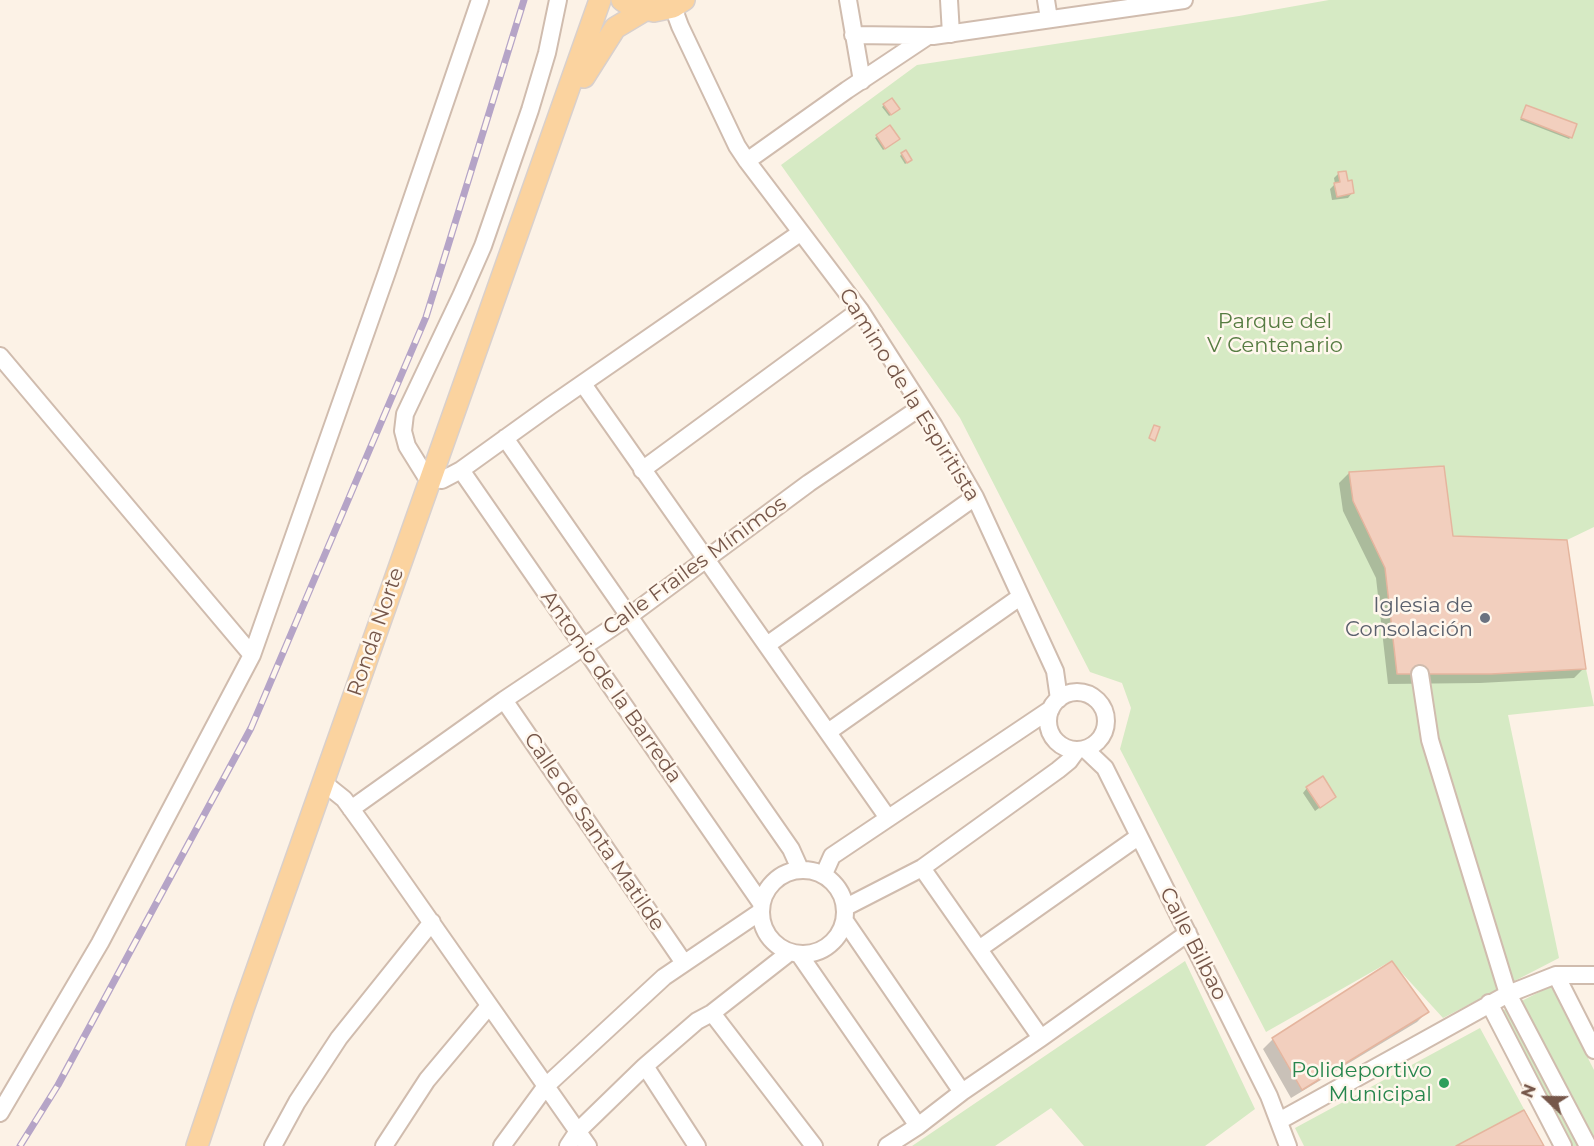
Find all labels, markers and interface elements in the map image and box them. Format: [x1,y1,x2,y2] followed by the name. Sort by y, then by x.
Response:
[833,284,985,506] street label: Camino de la Espiritista
[1207,309,1343,359] park label: Parque del V Centenario
[598,491,792,641] street label: Calle Frailes Mínimos
[342,564,410,700] street label: Ronda Norte
[535,586,687,788] street label: Antonio de la Barreda
[1345,593,1473,643] place label: Iglesia de Consolación
[1478,611,1492,625] marker: Iglesia de Consolación
[518,728,670,936] street label: Calle de Santa Matilde
[1154,883,1232,1005] street label: Calle Bilbao
[1291,1058,1432,1108] place label: Polideportivo Municipal
[1516,1068,1576,1128] north arrow
[1437,1076,1451,1090] marker: Polideportivo Municipal
[1518,1082,1540,1101] text: N

